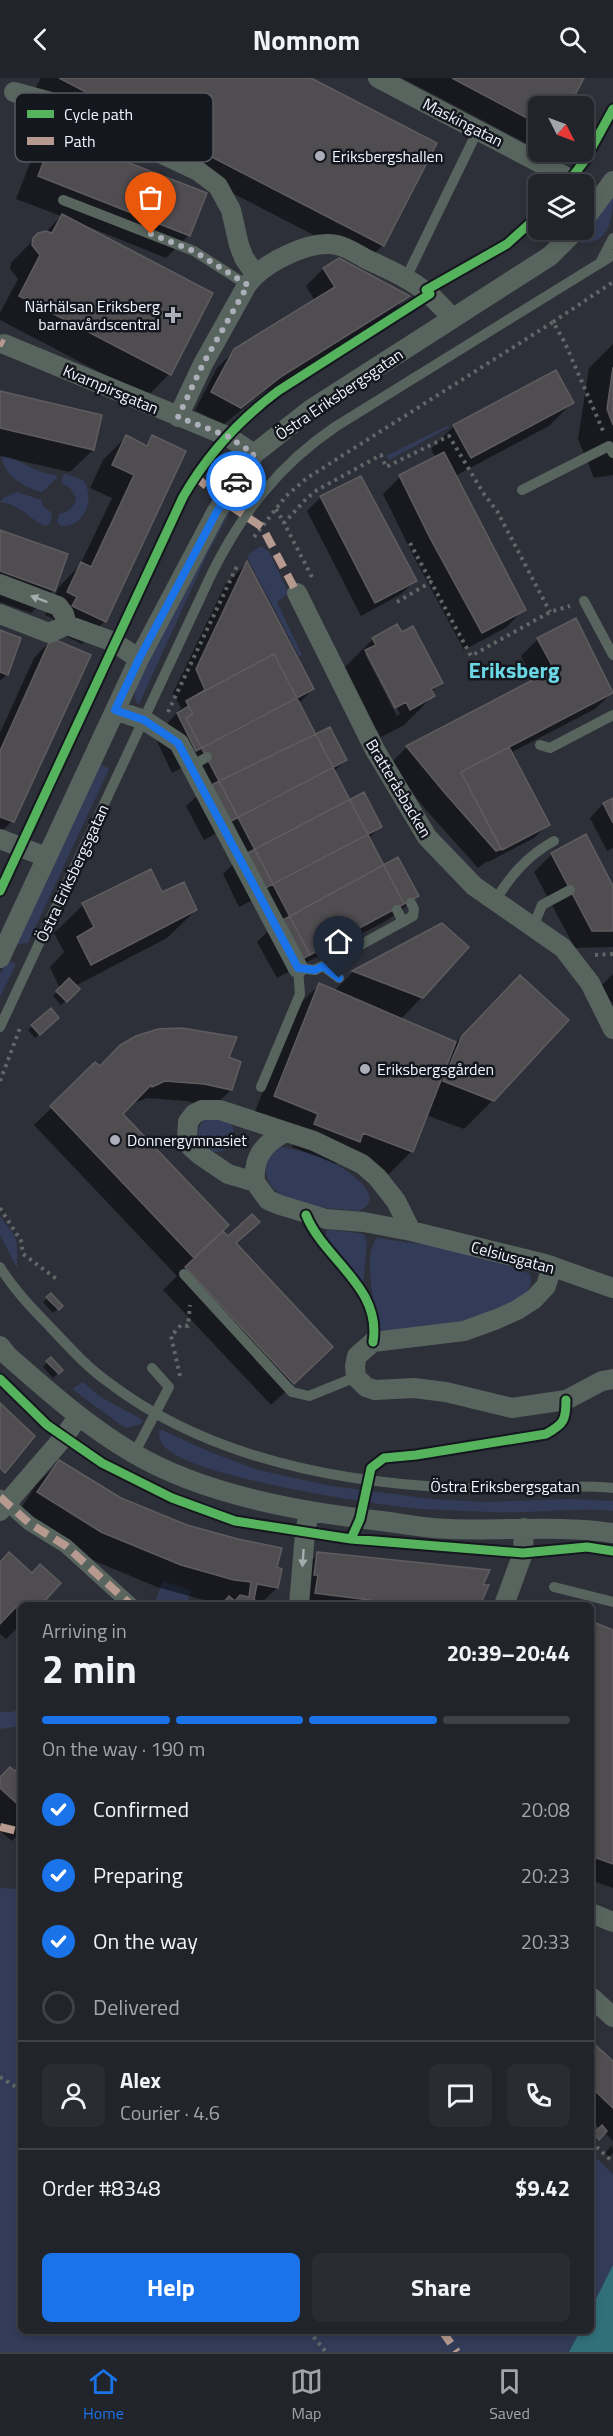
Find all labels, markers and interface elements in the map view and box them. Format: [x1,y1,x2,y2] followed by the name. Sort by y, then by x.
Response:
[253,19,360,60] text: Nomnom
[24,23,57,56] icon: back
[556,23,589,56] icon: search
[419,92,507,152] street label: Maskingatan
[15,93,213,162] legend
[528,96,594,162] north arrow
[528,96,594,240] map controls
[64,102,133,126] text: Cycle path
[64,129,96,153] text: Path
[332,144,443,168] place label: Eriksbergshallen
[313,149,327,163] marker: Eriksbergshallen
[125,172,176,234] pin
[528,174,594,240] button: layers
[134,181,167,214] icon: bag
[25,294,160,336] place label: Närhälsan Eriksberg barnavårdscentral
[164,306,182,324] marker: Närhälsan Eriksberg barnavårdscentral
[270,342,408,446] street label: Östra Eriksbergsgatan
[59,358,163,420] street label: Kvarnpirsgatan
[206,451,266,511] courier
[220,465,253,498] icon: car
[30,594,48,603] one-way arrow
[469,653,560,687] district label: Eriksberg
[360,734,438,842] street label: Bratteråsbacken
[30,800,114,946] street label: Östra Eriksbergsgatan
[313,916,364,978] pin
[322,925,355,958] icon: home
[377,1057,494,1081] place label: Eriksbergsgården
[358,1062,372,1076] marker: Eriksbergsgården
[127,1128,247,1152] place label: Donnergymnasiet
[108,1133,122,1147] marker: Donnergymnasiet
[469,1234,557,1280] street label: Celsiusgatan
[430,1474,580,1498] street label: Östra Eriksbergsgatan
[298,1549,308,1568] one-way arrow
[42,1615,127,1646] text: Arriving in
[447,1636,570,1670] text: 20:39–20:44
[42,1639,137,1698] text: 2 min
[42,1733,205,1764] text: On the way · 190 m
[93,1792,189,1826] text: Confirmed
[42,1793,75,1826] icon: check
[521,1794,570,1825] text: 20:08
[93,1858,183,1892] text: Preparing
[42,1859,75,1892] icon: check
[521,1860,570,1891] text: 20:23
[93,1924,198,1958] text: On the way
[42,1925,75,1958] icon: check
[521,1926,570,1957] text: 20:33
[93,1990,180,2024] text: Delivered
[120,2063,161,2097] text: Alex
[42,2064,105,2127] button: person
[429,2064,492,2127] button: chat
[507,2064,570,2127] button: phone
[120,2097,220,2128] text: Courier · 4.6
[42,2171,161,2205] text: Order #8348
[515,2171,570,2205] text: $9.42
[42,2253,300,2322] button: Help
[312,2253,570,2322] button: Share
[83,2365,124,2425] tab: Home
[290,2365,323,2425] tab: Map
[489,2365,530,2425] tab: Saved

